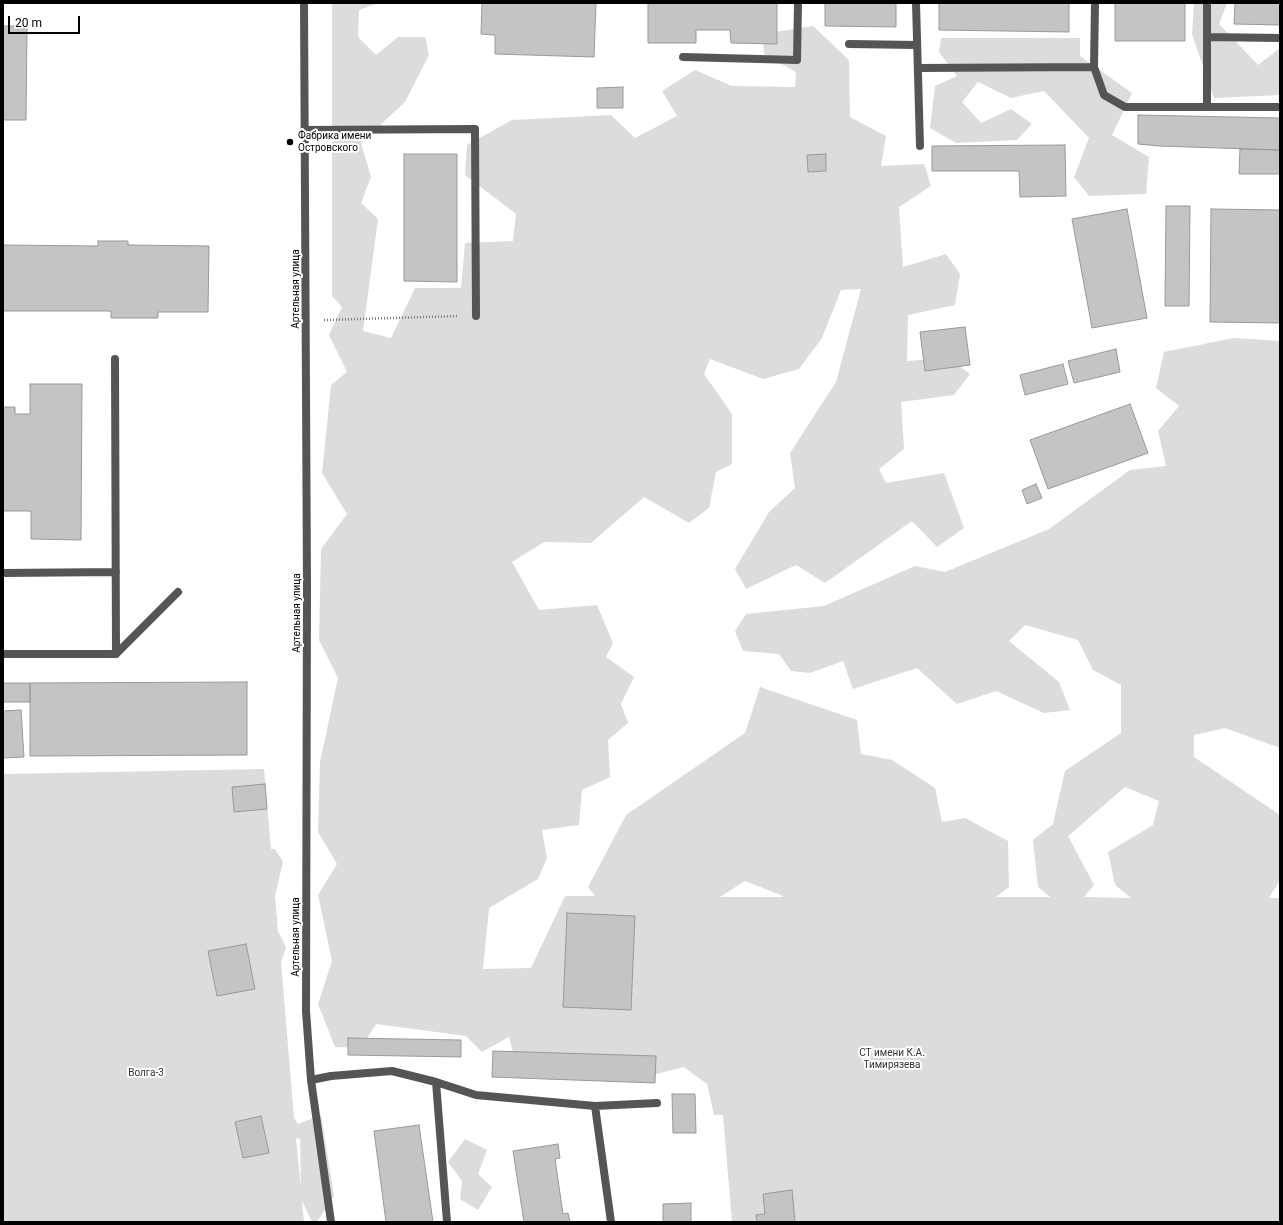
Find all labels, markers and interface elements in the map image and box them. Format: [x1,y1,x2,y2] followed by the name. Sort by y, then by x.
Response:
[10,8,82,34] scale bar
[15,16,42,30] text: 20 m
[298,130,371,154] place label: Фабрика имени Островского
[285,137,295,147] marker: Фабрика имени Островского
[290,249,302,329] street label: Артельная улица
[291,573,303,653] street label: Артельная улица
[290,897,302,977] street label: Артельная улица
[859,1047,925,1070] park label: СТ имени К.А. Тимирязева
[128,1067,164,1079] park label: Волга-3

